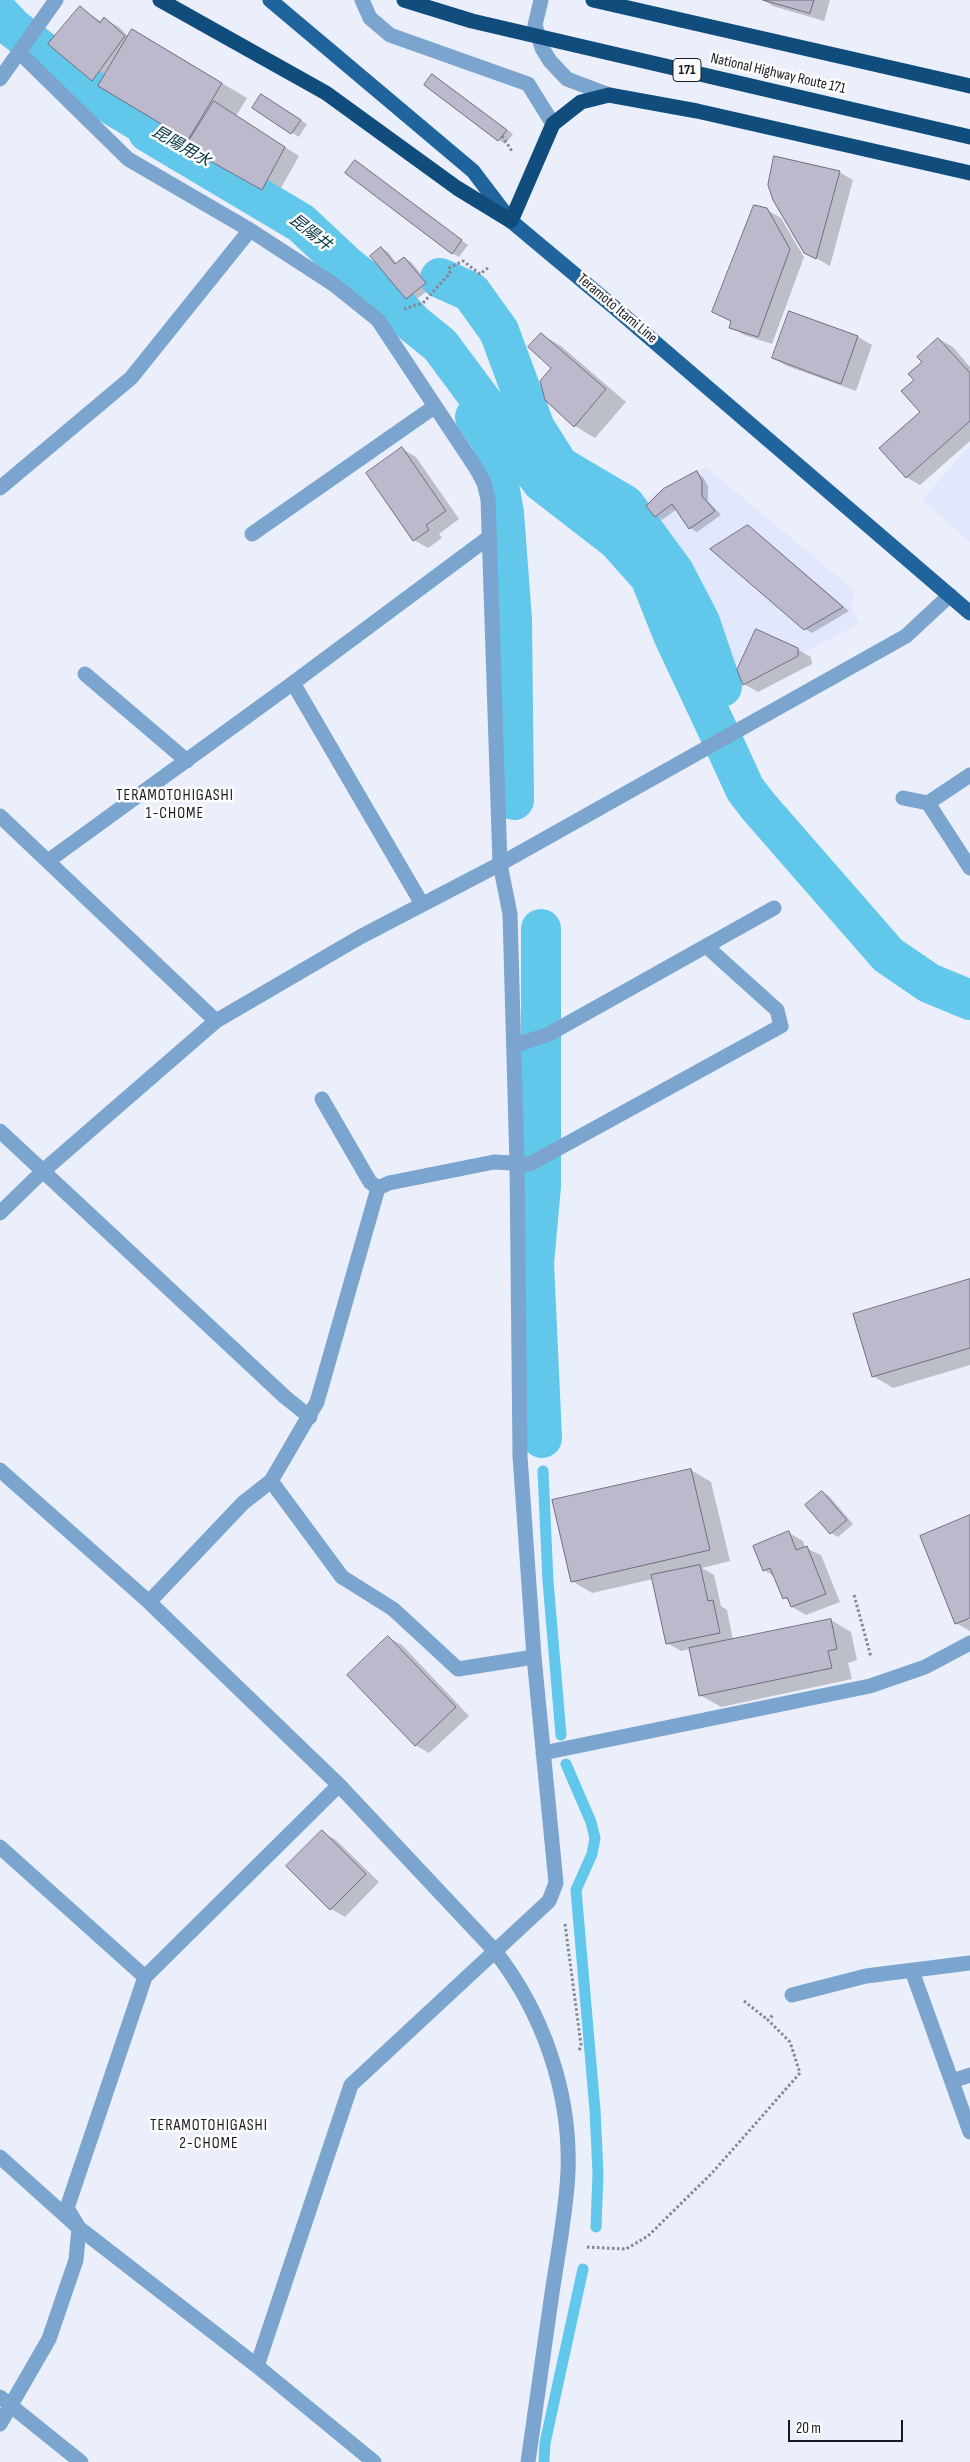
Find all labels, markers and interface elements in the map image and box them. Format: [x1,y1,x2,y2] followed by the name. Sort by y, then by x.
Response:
[709,50,847,98] street label: National Highway Route 171
[673,58,701,82] road number: 171
[148,123,214,171] water label: 昆陽用水
[285,211,335,255] water label: 昆陽井
[573,270,661,348] street label: Teramoto Itami Line
[114,786,236,824] district label: TERAMOTOHIGASHI 1-CHOME
[148,2116,270,2154] district label: TERAMOTOHIGASHI 2-CHOME
[790,2410,905,2442] scale bar
[796,2419,821,2438] text: 20 m

